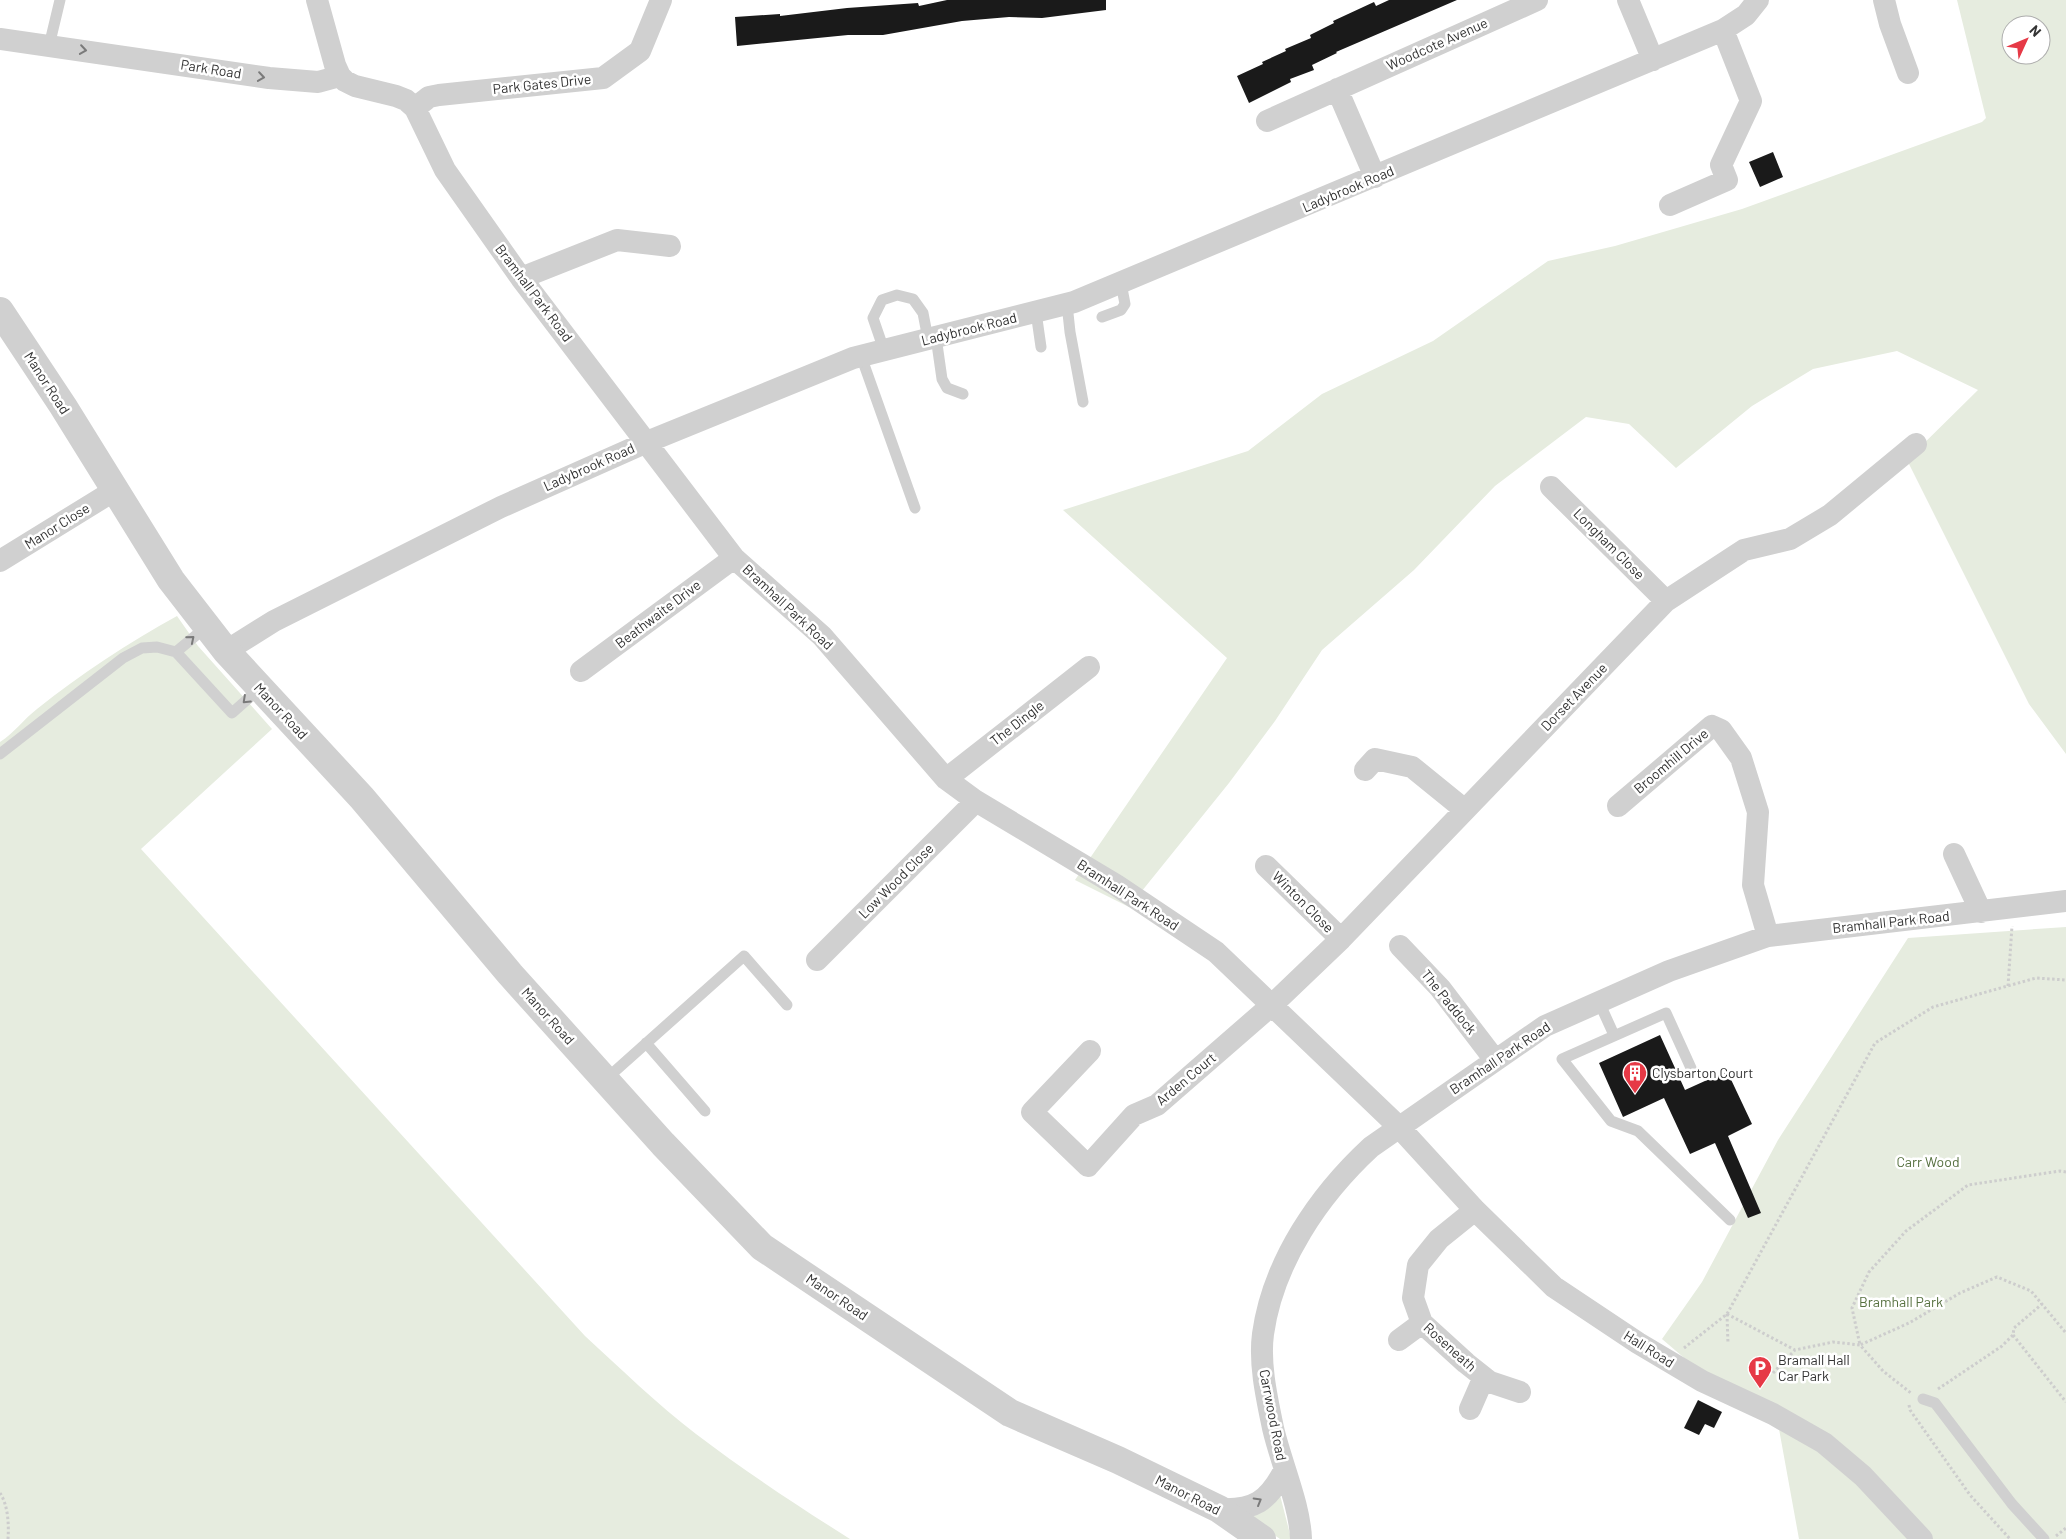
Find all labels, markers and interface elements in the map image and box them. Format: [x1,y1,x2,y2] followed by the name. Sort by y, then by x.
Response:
[1384,14,1490,73] street label: Woodcote Avenue
[2001,15,2051,65] north arrow
[2026,21,2045,40] text: N
[79,45,87,55] one-way arrow
[179,55,243,82] street label: Park Road
[492,70,592,97] street label: Park Gates Drive
[257,71,265,81] one-way arrow
[1299,162,1396,215] street label: Ladybrook Road
[492,241,577,345] street label: Bramhall Park Road
[919,308,1018,349] street label: Ladybrook Road
[21,348,74,417] street label: Manor Road
[541,439,637,494] street label: Ladybrook Road
[21,499,92,552] street label: Manor Close
[1570,505,1648,583] street label: Longham Close
[739,560,837,653] street label: Bramhall Park Road
[612,576,704,651] street label: Beathwaite Drive
[185,636,194,644] one-way arrow
[1537,659,1610,734] street label: Dorset Avenue
[251,679,312,742] street label: Manor Road
[242,694,251,703] one-way arrow
[986,696,1047,749] street label: The Dingle
[1630,724,1711,797] street label: Broomhill Drive
[855,840,937,922] street label: Low Wood Close
[1074,855,1182,934] street label: Bramhall Park Road
[1269,867,1338,936] street label: Winton Close
[1831,907,1950,936] street label: Bramhall Park Road
[1418,966,1481,1037] street label: The Paddock
[518,984,578,1048] street label: Manor Road
[1446,1018,1553,1098] street label: Bramhall Park Road
[1152,1049,1219,1109] street label: Arden Court
[1622,1060,1648,1094] building icon: Clysbarton Court
[1652,1064,1753,1081] place label: Clysbarton Court
[1896,1153,1960,1170] park label: Carr Wood
[803,1270,872,1324] street label: Manor Road
[1859,1293,1943,1310] park label: Bramhall Park
[1421,1319,1480,1375] street label: Roseneath
[1621,1326,1678,1371] street label: Hall Road
[1778,1351,1850,1384] place label: Bramall Hall Car Park
[1747,1355,1773,1389] parking icon: Bramall Hall Car Park
[1256,1368,1291,1462] street label: Carrwood Road
[1153,1471,1224,1518] street label: Manor Road
[1253,1497,1262,1507] one-way arrow

